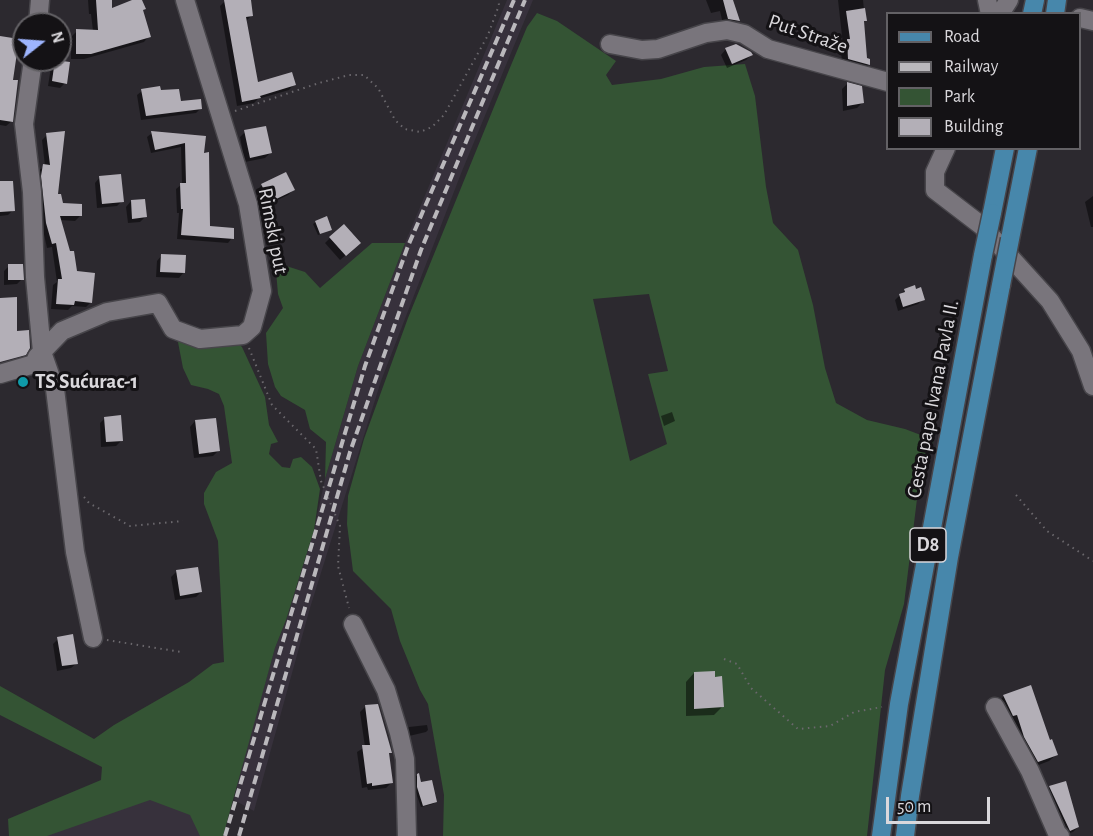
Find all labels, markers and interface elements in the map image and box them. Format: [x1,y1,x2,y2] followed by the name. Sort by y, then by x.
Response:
[765,9,851,59] street label: Put Straže
[12,12,72,72] north arrow
[886,12,1081,150] legend
[944,28,980,46] text: Road
[48,30,67,45] text: N
[944,58,998,76] text: Railway
[944,88,975,106] text: Park
[944,118,1003,136] text: Building
[252,186,294,276] street label: Rimski put
[901,298,965,500] street label: Cesta pape Ivana Pavla II.
[35,369,138,395] place label: TS Sućurac-1
[16,375,30,389] marker: TS Sućurac-1
[910,528,946,562] road number: D8
[889,785,992,823] scale bar
[897,798,931,816] text: 50 m

